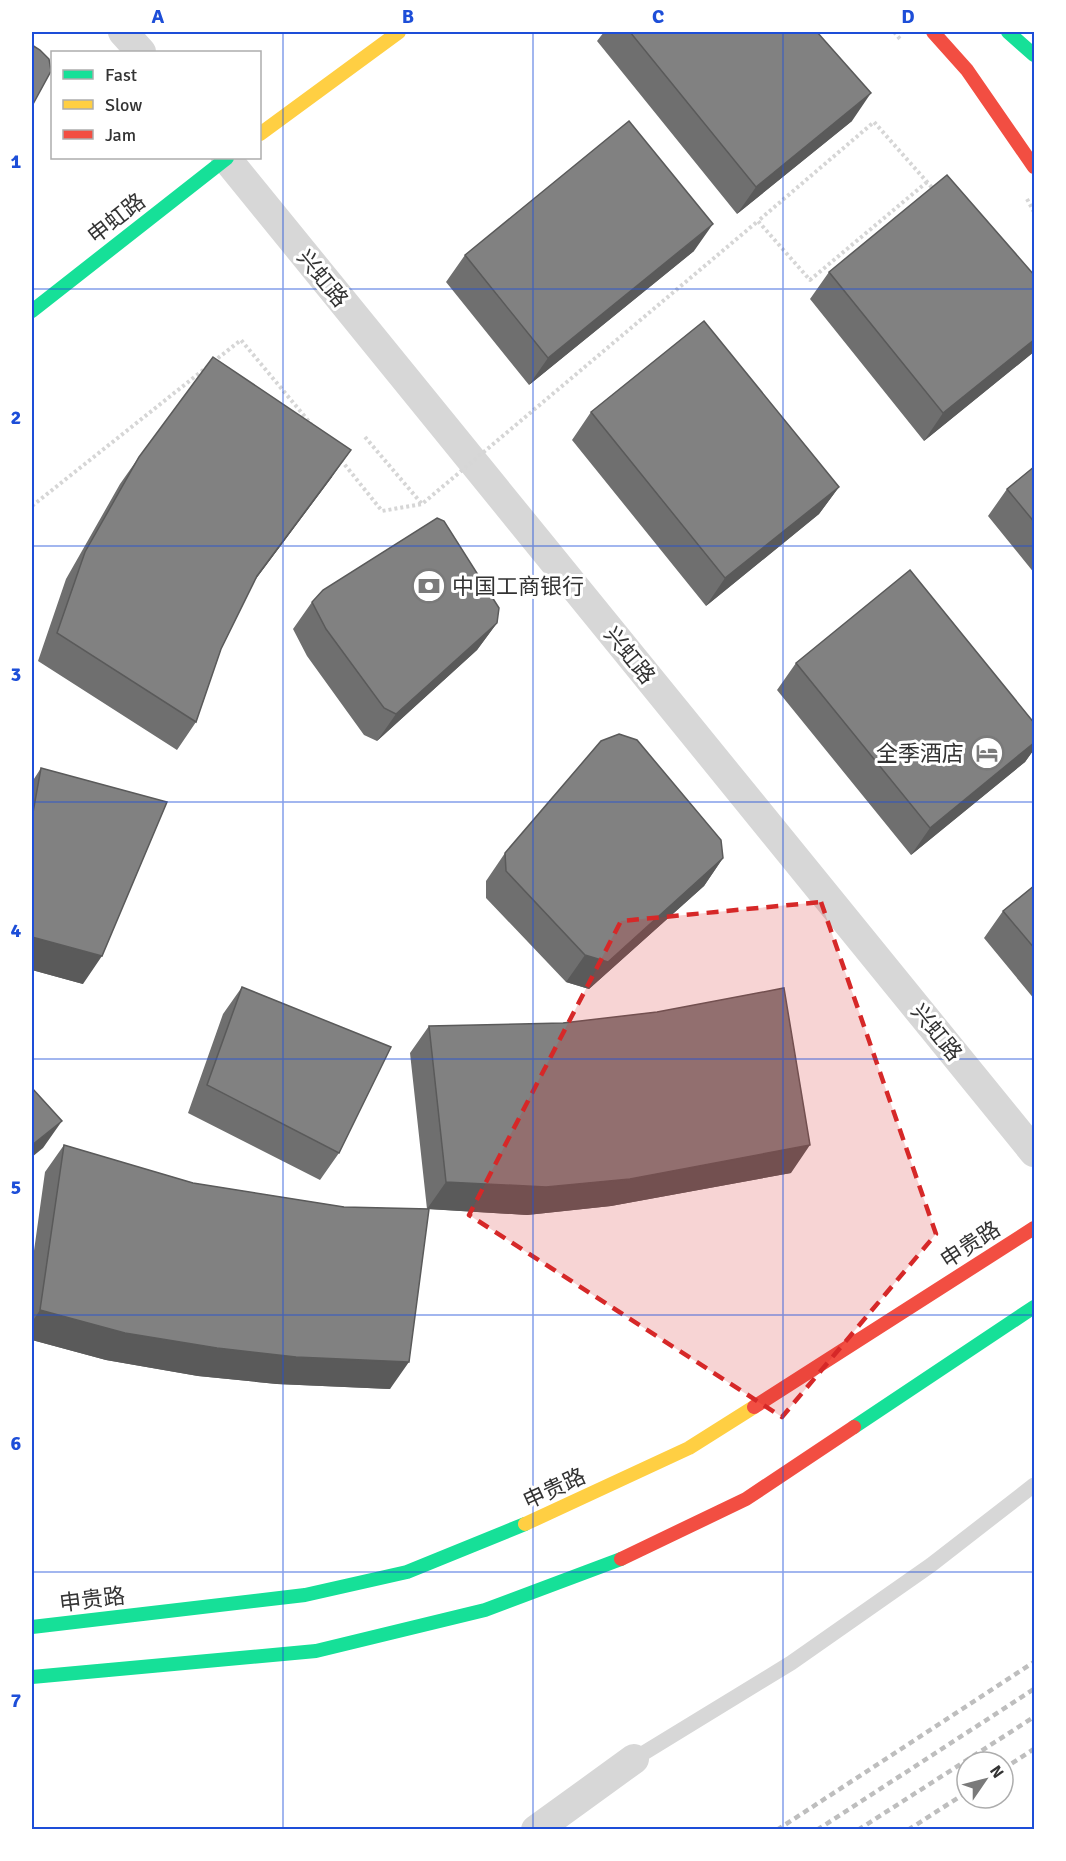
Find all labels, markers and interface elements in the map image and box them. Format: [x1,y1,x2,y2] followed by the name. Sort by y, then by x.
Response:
[152,4,165,29] text: A
[402,4,414,29] text: B
[652,4,664,29] text: C
[901,4,915,29] text: D
[51,51,261,159] legend
[105,64,137,86] text: Fast
[105,94,142,116] text: Slow
[105,124,136,146] text: Jam
[11,149,22,174] text: 1
[82,187,151,249] street label: 申虹路
[291,244,354,312] street label: 兴虹路
[11,405,21,430] text: 2
[411,568,447,604] bank icon: 中国工商银行
[452,573,584,600] place label: 中国工商银行
[598,621,661,689] street label: 兴虹路
[11,662,21,687] text: 3
[969,735,1005,771] hotel icon: 全季酒店
[876,740,964,767] place label: 全季酒店
[11,918,22,943] text: 4
[905,998,968,1066] street label: 兴虹路
[11,1175,21,1200] text: 5
[935,1215,1005,1274] street label: 申贵路
[11,1431,22,1456] text: 6
[519,1462,590,1515] street label: 申贵路
[58,1582,126,1617] street label: 申贵路
[11,1688,22,1713] text: 7
[955,1750,1015,1810] north arrow
[985,1762,1008,1782] text: N

